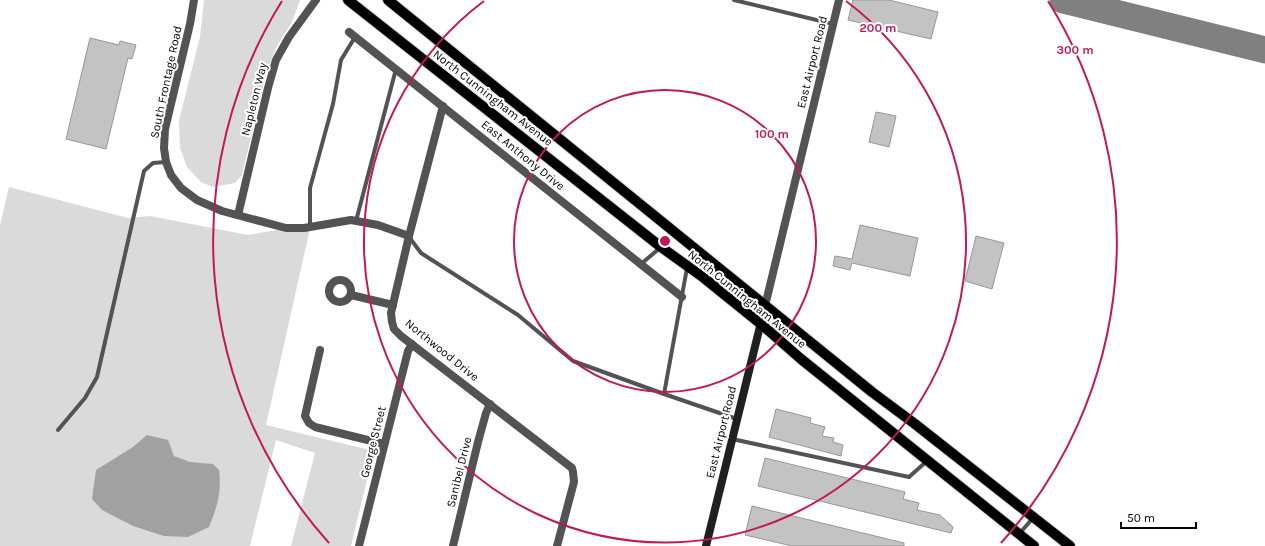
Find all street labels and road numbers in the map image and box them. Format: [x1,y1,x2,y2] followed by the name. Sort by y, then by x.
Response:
[794,14,830,110] street label: East Airport Road
[147,24,185,140] street label: South Frontage Road
[430,47,556,149] street label: North Cunningham Avenue
[238,61,270,137] street label: Napleton Way
[479,117,567,193] street label: East Anthony Drive
[685,247,809,351] street label: North Cunningham Avenue
[402,316,482,384] street label: Northwood Drive
[703,384,739,480] street label: East Airport Road
[357,404,389,479] street label: George Street
[443,435,475,509] street label: Sanibel Drive

